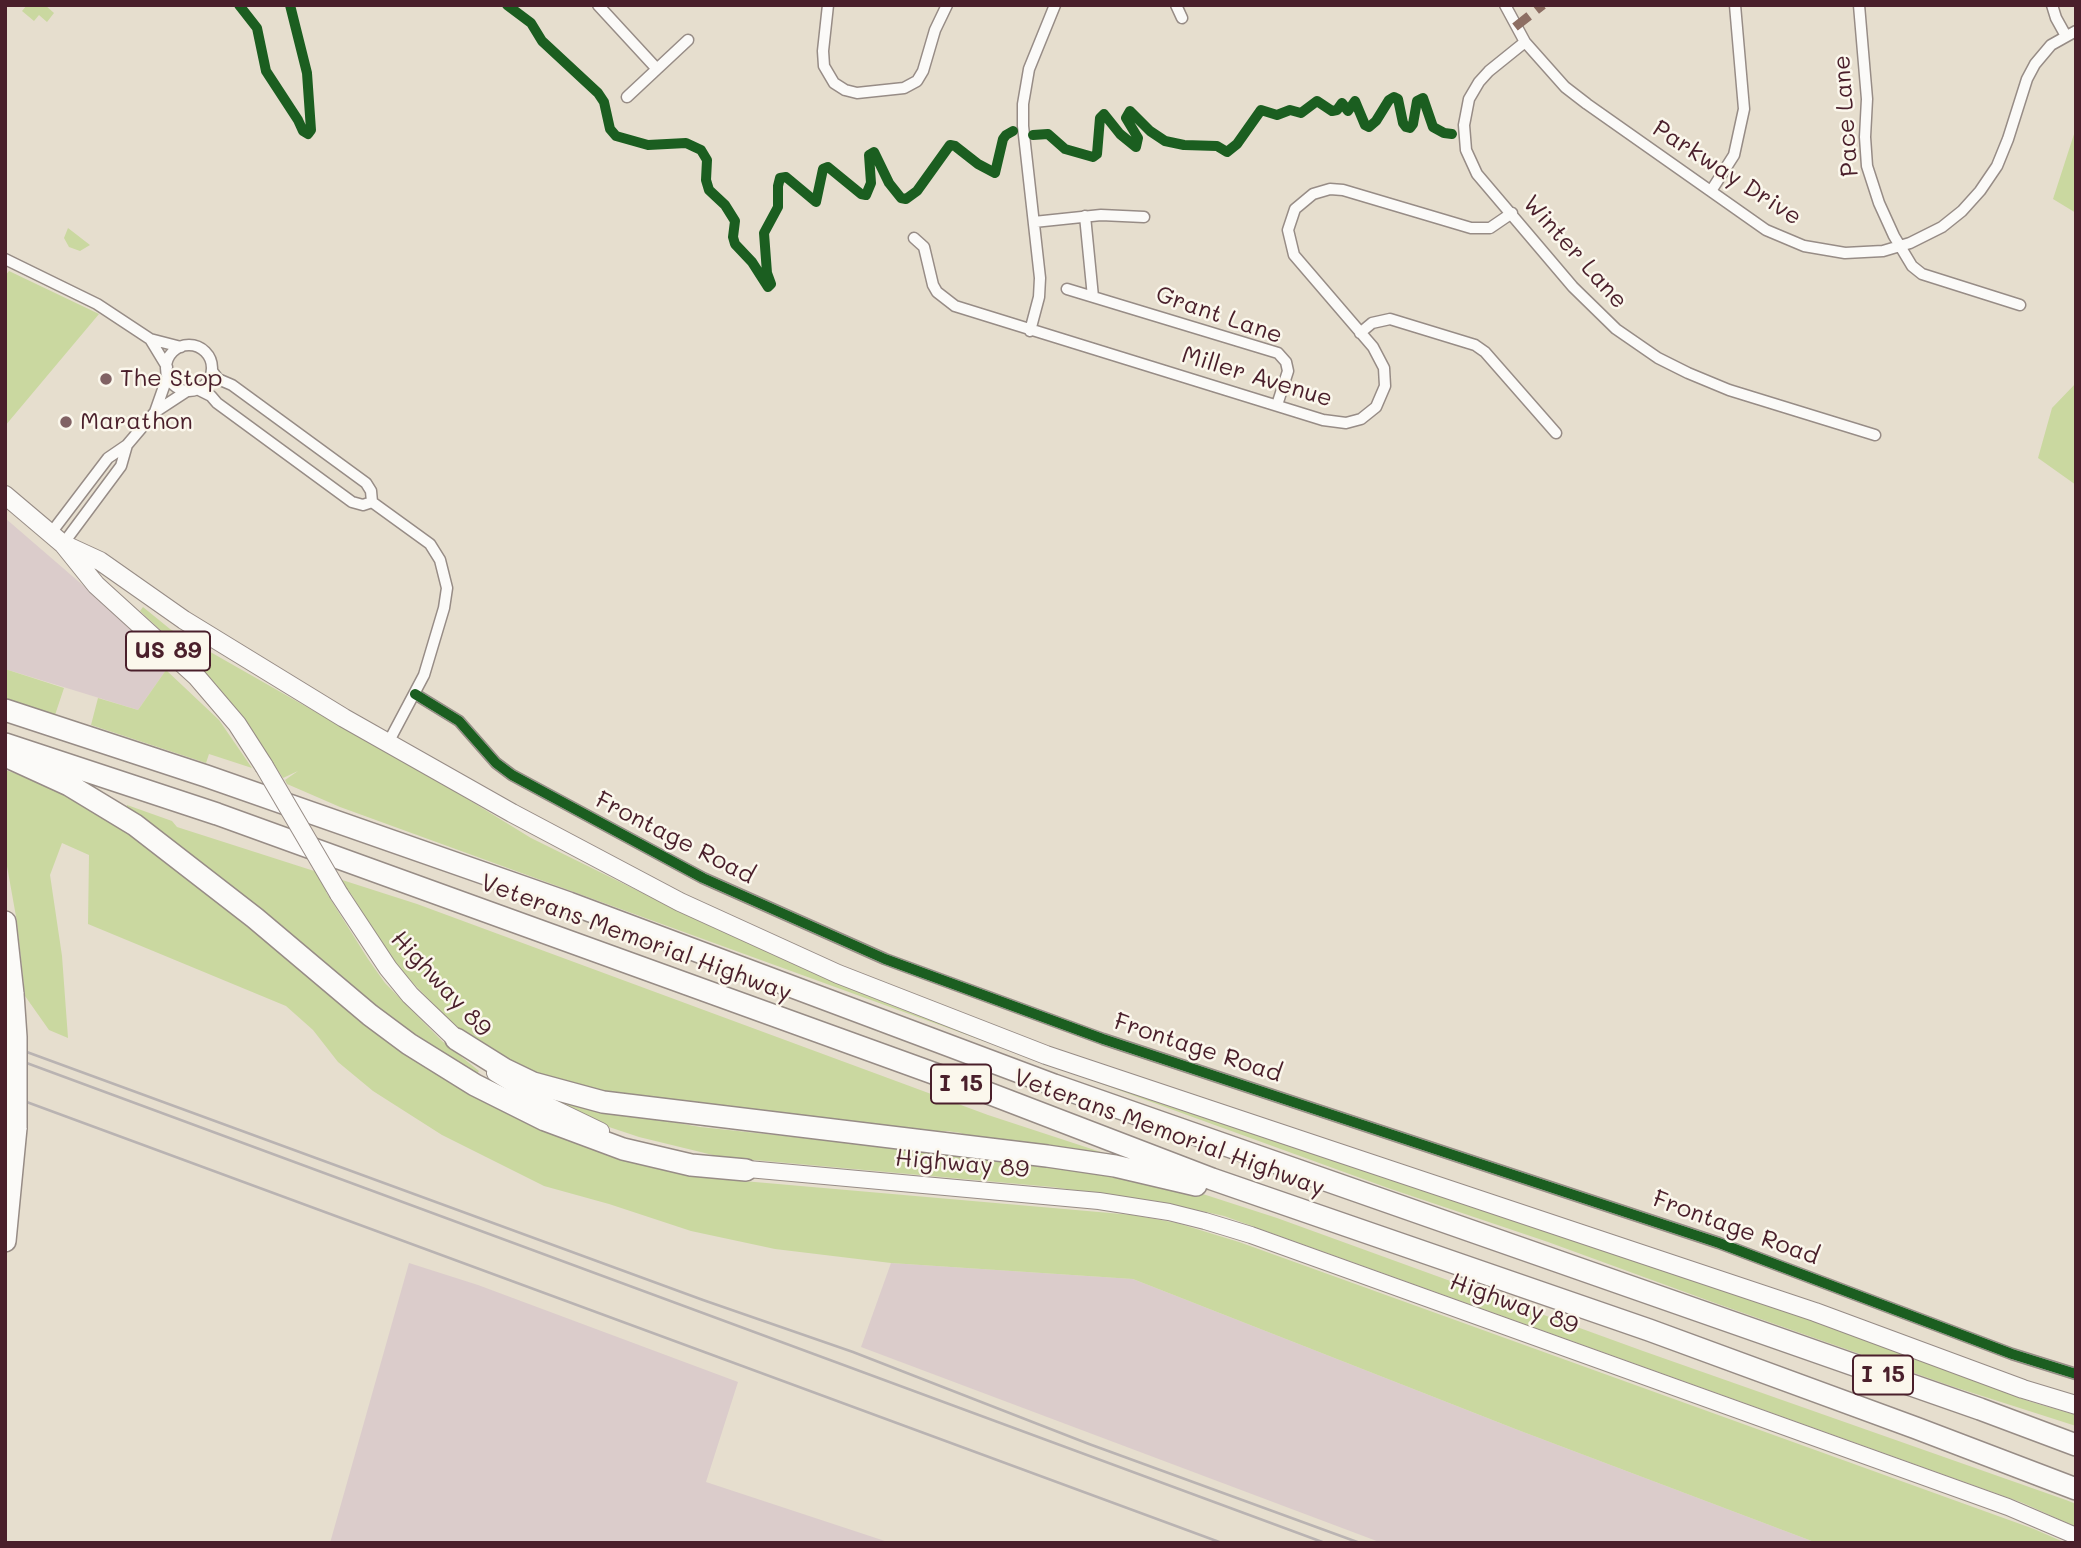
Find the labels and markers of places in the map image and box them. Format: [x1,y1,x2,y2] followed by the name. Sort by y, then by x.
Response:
[120,365,223,393] place label: The Stop
[98,371,114,387] marker: The Stop
[80,408,193,436] place label: Marathon
[58,414,74,430] marker: Marathon

